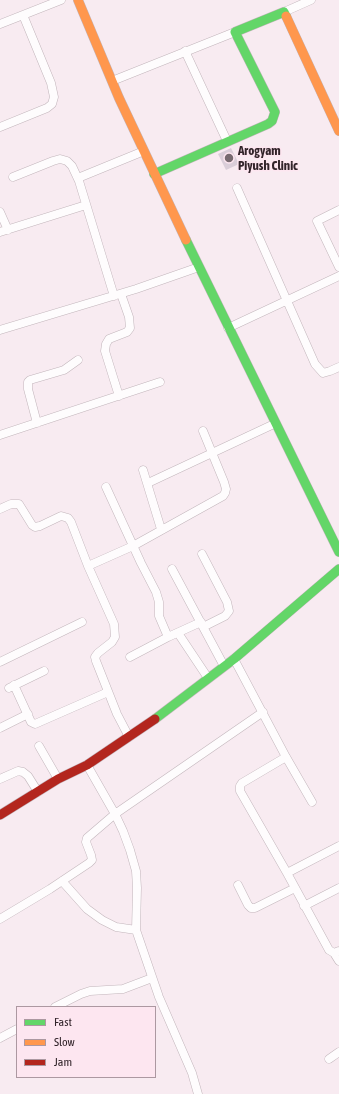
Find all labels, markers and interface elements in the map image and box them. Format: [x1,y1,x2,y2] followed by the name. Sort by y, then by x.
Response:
[238,143,298,174] place label: Arogyam Piyush Clinic
[223,152,235,164] marker: Arogyam Piyush Clinic
[16,1006,156,1078] legend
[54,1015,72,1029] text: Fast
[54,1035,75,1049] text: Slow
[54,1055,72,1069] text: Jam

